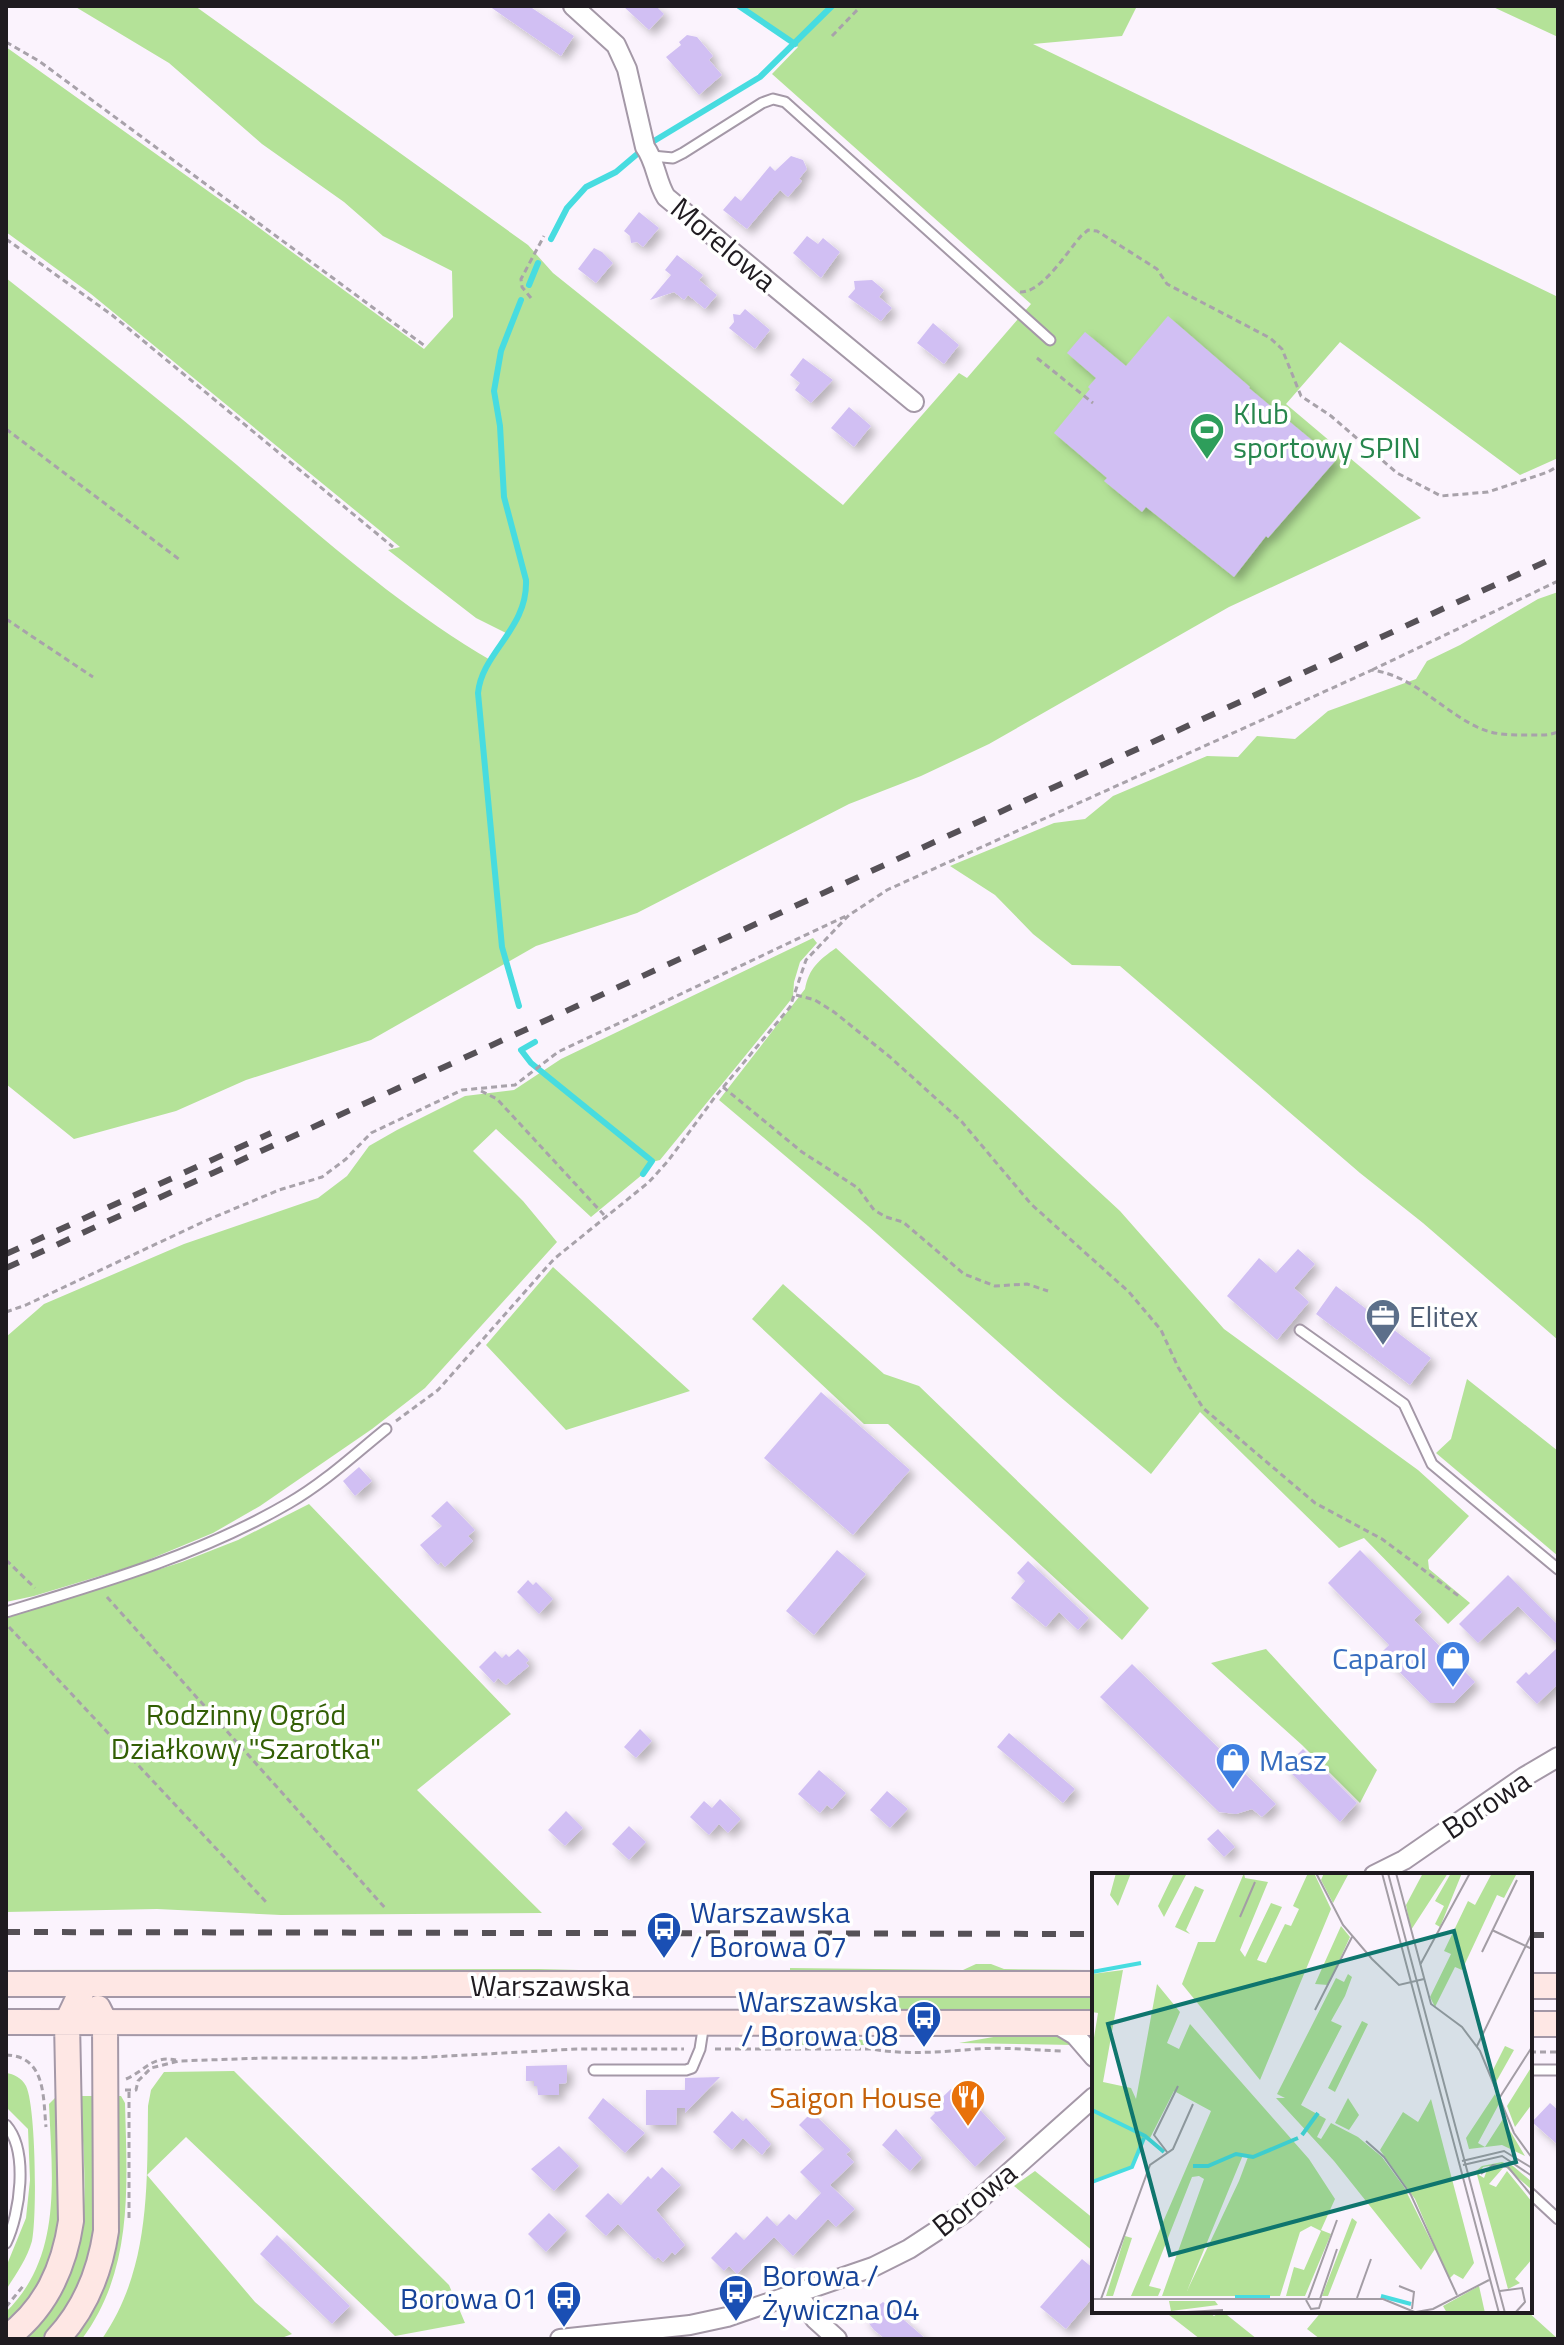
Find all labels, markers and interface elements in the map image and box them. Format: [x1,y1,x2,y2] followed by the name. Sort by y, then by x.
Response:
[661,186,787,302] street label: Morelowa
[1233,390,1421,470] place label: Klub sportowy SPIN
[1188,411,1226,461] sports icon: Klub sportowy SPIN
[1409,1293,1478,1339] place label: Elitex
[1364,1297,1402,1347] office icon: Elitex
[1332,1635,1427,1681] place label: Caparol
[1434,1639,1472,1689] shop icon: Caparol
[111,1691,381,1771] park label: Rodzinny Ogród Działkowy "Szarotka"
[1259,1737,1327,1783] place label: Masz
[1214,1741,1252,1791] shop icon: Masz
[1433,1758,1539,1850] street label: Borowa
[1092,1873,1532,2313] inset map
[690,1889,850,1969] place label: Warszawska / Borowa 07
[645,1910,683,1960] bus stop icon: Warszawska / Borowa 07
[470,1962,630,2008] street label: Warszawska
[738,1978,898,2058] place label: Warszawska / Borowa 08
[905,1999,943,2049] bus stop icon: Warszawska / Borowa 08
[769,2074,942,2120] place label: Saigon House
[949,2078,987,2128] restaurant icon: Saigon House
[922,2150,1026,2248] street label: Borowa
[762,2252,920,2332] place label: Borowa / Żywiczna 04
[717,2273,755,2323] bus stop icon: Borowa / Żywiczna 04
[400,2275,538,2321] place label: Borowa 01
[545,2279,583,2329] bus stop icon: Borowa 01

